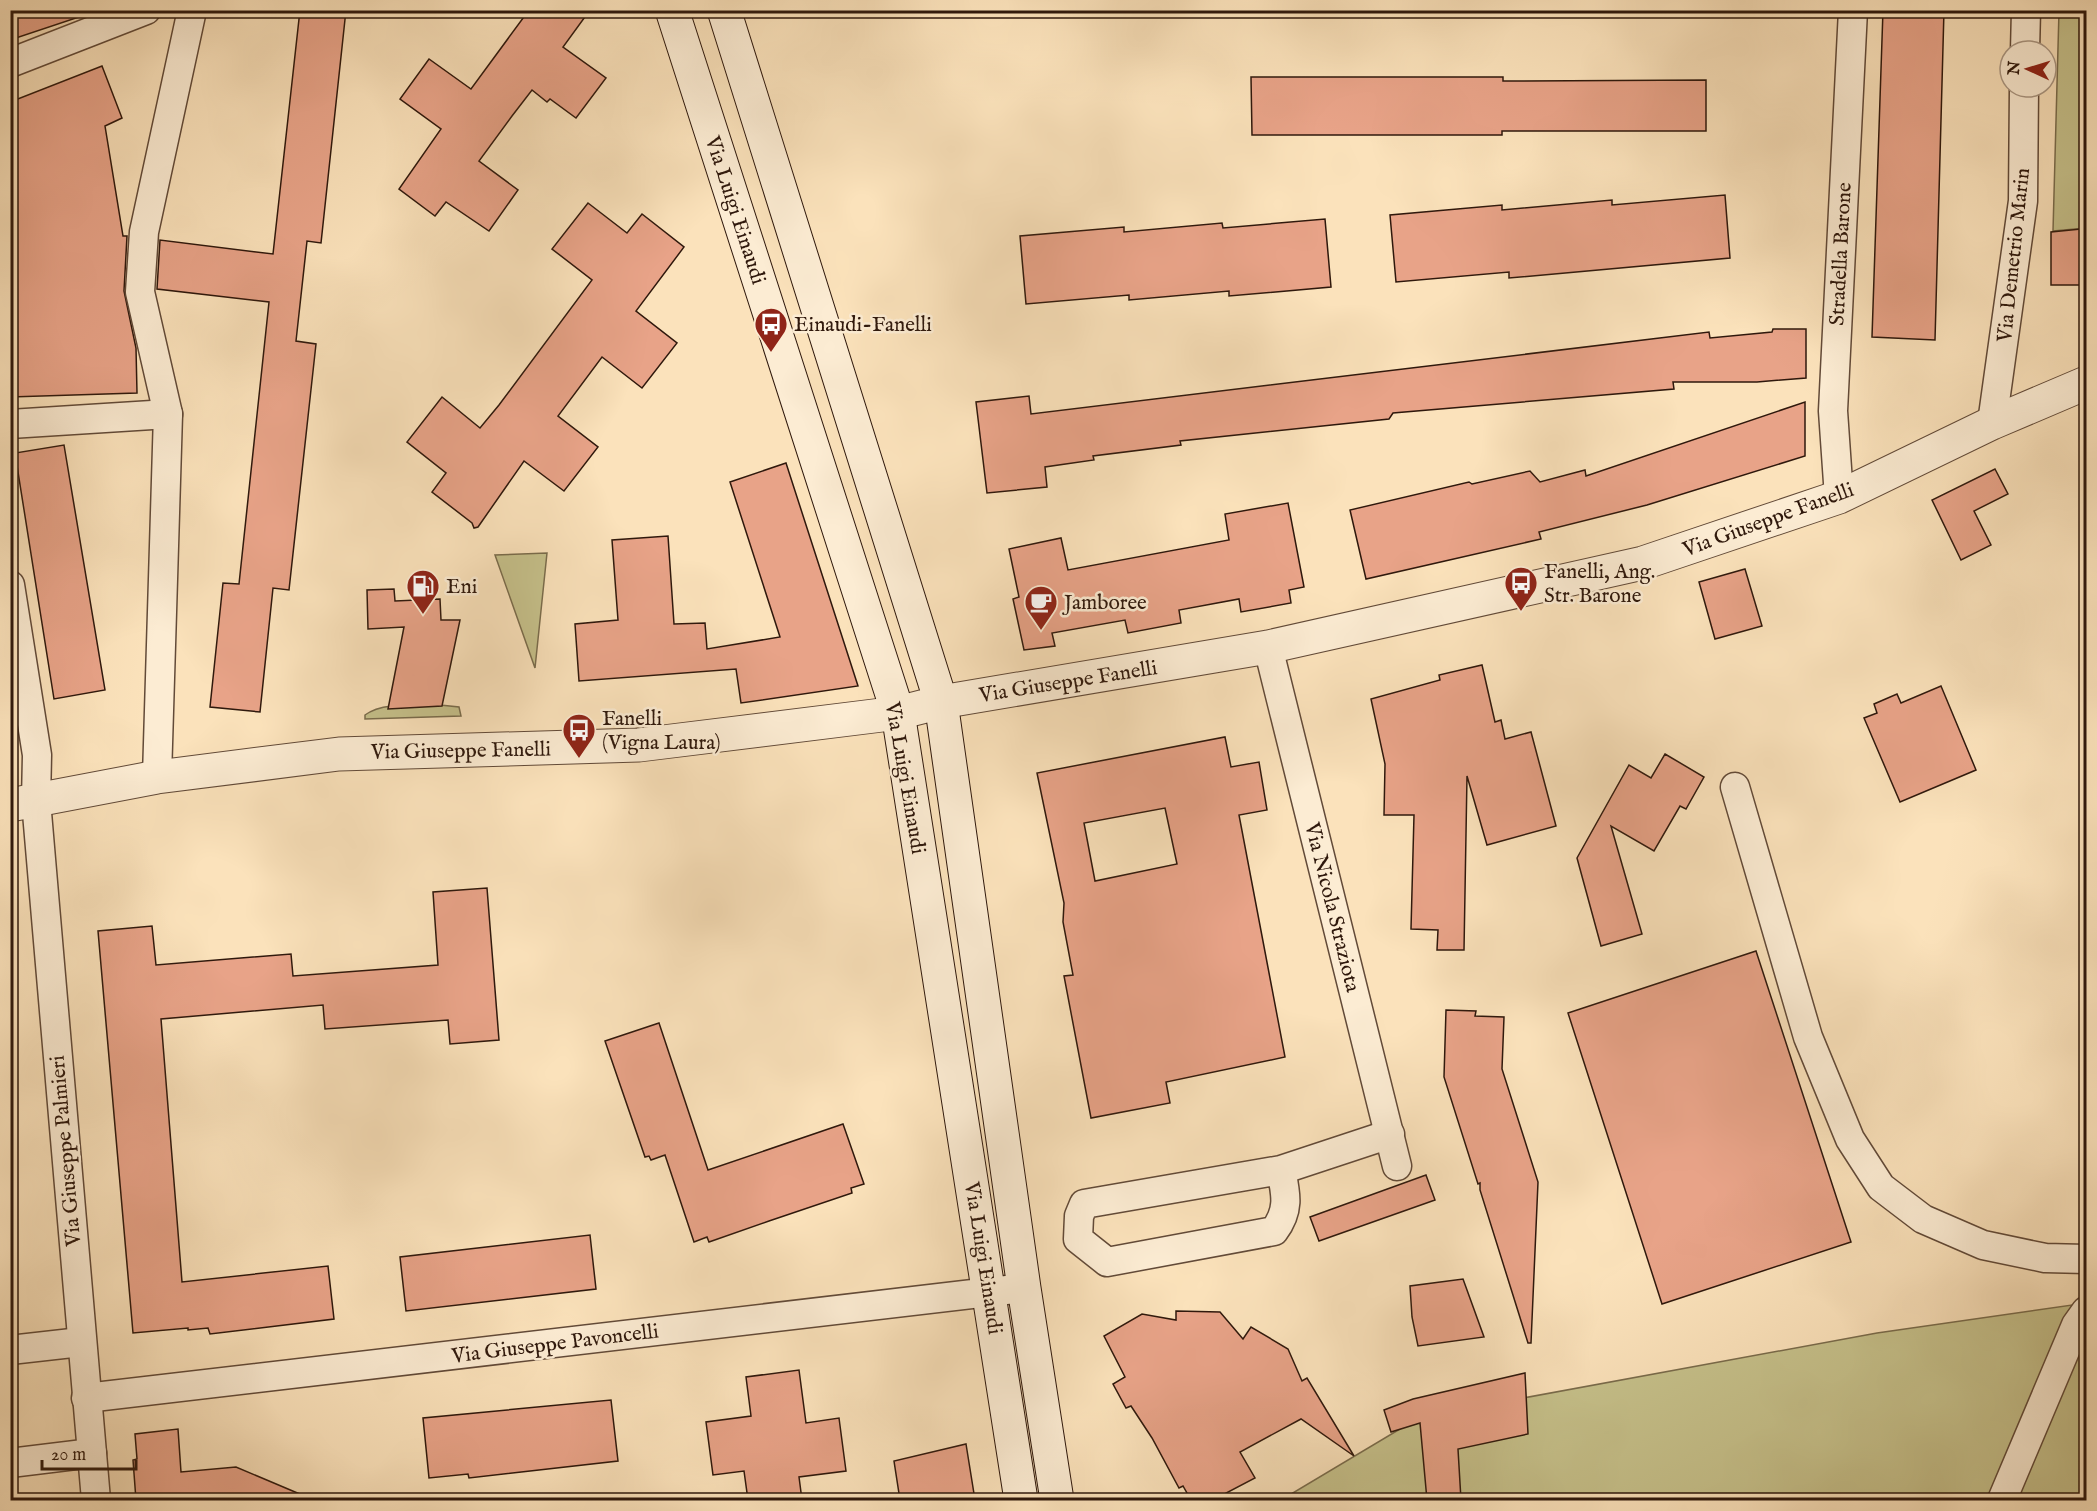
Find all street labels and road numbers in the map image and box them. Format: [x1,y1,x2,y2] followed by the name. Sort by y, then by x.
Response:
[698,132,771,288] street label: Via Luigi Einaudi
[1992,167,2037,345] street label: Via Demetrio Marin
[1824,181,1859,326] street label: Stradella Barone
[1678,477,1858,564] street label: Via Giuseppe Fanelli
[976,655,1159,710] street label: Via Giuseppe Fanelli
[878,699,931,857] street label: Via Luigi Einaudi
[370,736,551,767] street label: Via Giuseppe Fanelli
[1297,819,1366,996] street label: Via Nicola Straziota
[45,1054,88,1249] street label: Via Giuseppe Palmieri
[957,1179,1008,1336] street label: Via Luigi Einaudi
[449,1318,660,1371] street label: Via Giuseppe Pavoncelli

